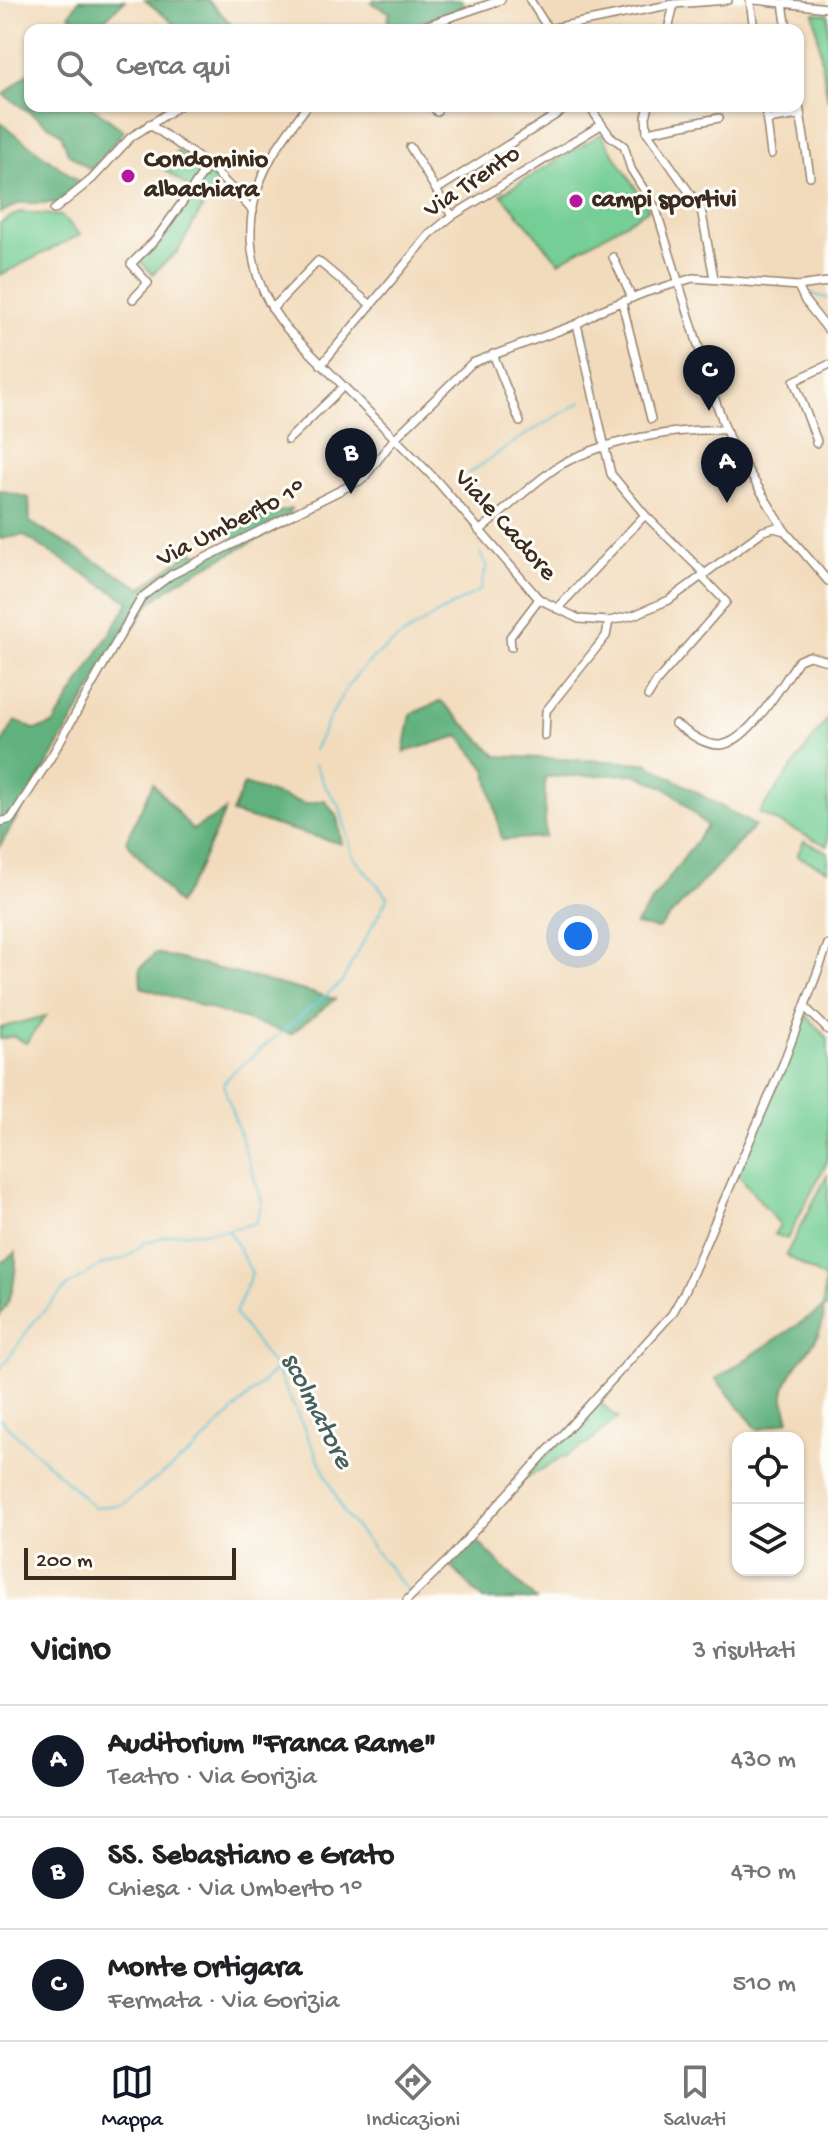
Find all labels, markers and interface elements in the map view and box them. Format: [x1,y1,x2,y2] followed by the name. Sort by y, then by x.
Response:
[24,24,804,112] search box
[52,46,96,90] icon: search
[116,51,231,86] text: Cerca qui
[418,139,527,227] street label: Via Trento
[143,146,269,207] place label: Condominio albachiara
[119,167,137,185] marker: Condominio albachiara
[592,186,737,217] place label: campi sportivi
[567,192,585,210] marker: campi sportivi
[683,345,735,411] pin: C
[325,428,377,494] pin: B
[701,437,753,503] pin: A
[445,463,563,589] street label: Viale Cadore
[151,474,312,576] street label: Via Umberto 1°
[558,916,598,956] your location
[273,1347,360,1476] water label: scolmatore
[732,1432,804,1576] map controls
[732,1432,804,1504] button: locate
[732,1504,804,1576] button: layers
[24,1544,236,1580] scale bar
[36,1549,93,1575] text: 200 m
[32,1632,111,1672] text: Vicino
[693,1637,796,1668] text: 3 risultati
[108,1728,436,1763] text: Auditorium "Franca Rame"
[50,1746,66,1777] text: A
[731,1746,796,1777] text: 430 m
[108,1763,317,1794] text: Teatro · Via Gorizia
[108,1840,394,1875] text: SS. Sebastiano e Grato
[51,1858,65,1889] text: B
[731,1858,796,1889] text: 470 m
[108,1875,363,1906] text: Chiesa · Via Umberto 1°
[108,1952,302,1987] text: Monte Ortigara
[51,1970,65,2001] text: C
[732,1970,796,2001] text: 510 m
[108,1987,339,2018] text: Fermata · Via Gorizia
[102,2060,163,2134] tab: Mappa
[366,2060,460,2134] tab: Indicazioni
[663,2060,726,2134] tab: Salvati

